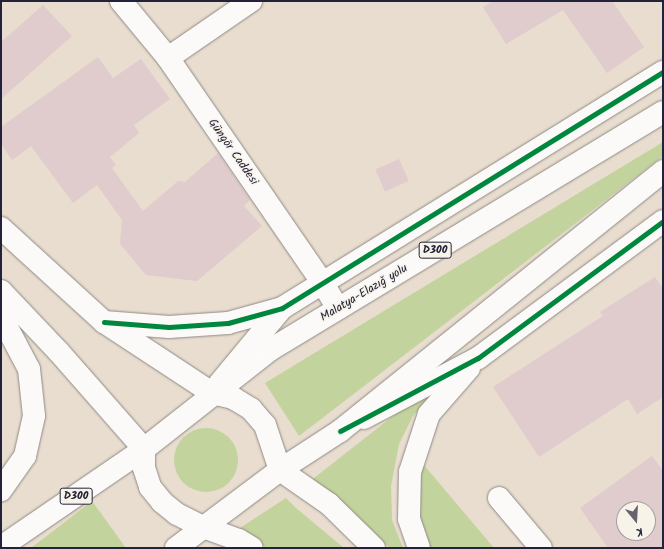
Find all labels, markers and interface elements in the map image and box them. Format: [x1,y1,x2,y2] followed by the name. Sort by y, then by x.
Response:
[205,116,261,188] street label: Güngör Caddesi
[418,241,452,259] road number: D300
[318,261,410,325] street label: Malatya-Elazığ yolu
[59,487,93,505] road number: D300
[616,501,656,541] north arrow
[633,522,645,541] text: K

